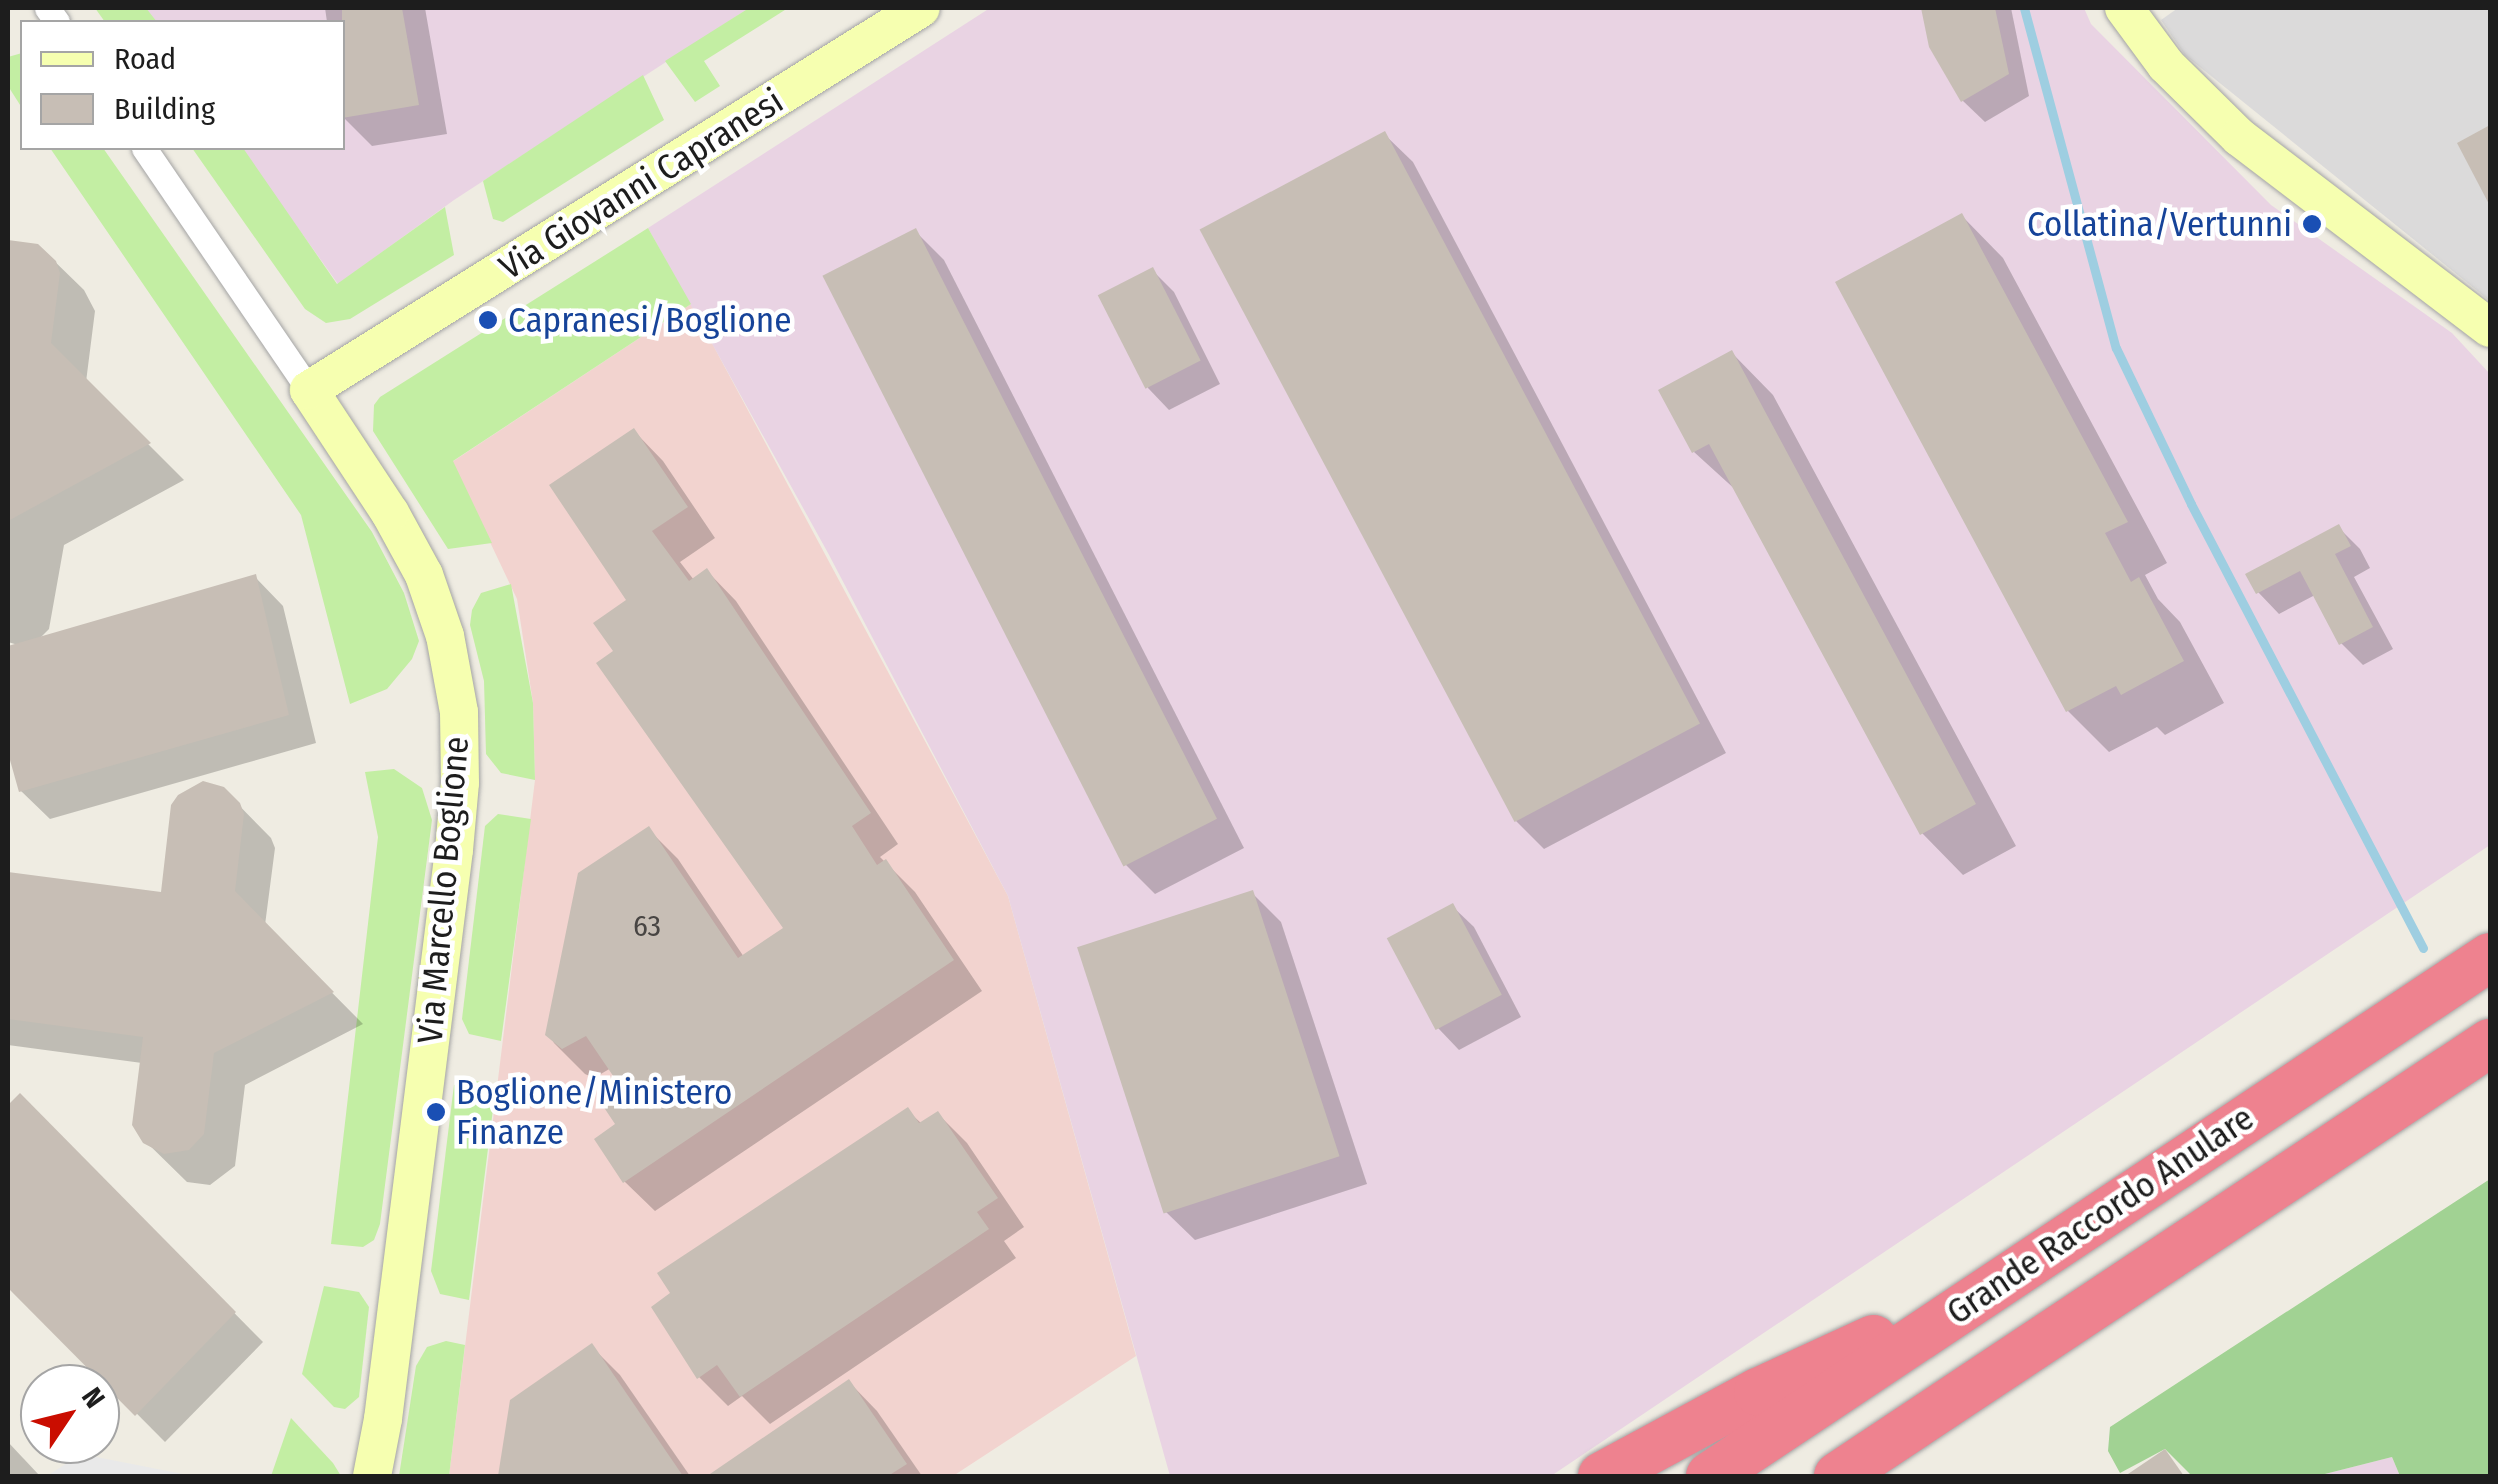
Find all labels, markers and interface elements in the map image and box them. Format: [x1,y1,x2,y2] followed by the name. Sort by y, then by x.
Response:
[20,20,345,150] legend
[114,41,176,77] text: Road
[492,80,790,288] street label: Via Giovanni Capranesi
[114,91,215,127] text: Building
[2027,203,2292,245] place label: Collatina/Vertunni
[2301,213,2323,235] marker: Collatina/Vertunni
[508,299,792,341] place label: Capranesi/Boglione
[477,309,499,331] marker: Capranesi/Boglione
[409,735,477,1045] street label: Via Marcello Boglione
[633,908,661,944] house number: 63
[456,1071,732,1153] place label: Boglione/Ministero Finanze
[1939,1097,2261,1333] street label: Grande Raccordo Anulare
[425,1101,447,1123] marker: Boglione/Ministero Finanze
[20,1364,120,1464] north arrow
[75,1381,112,1414] text: N

